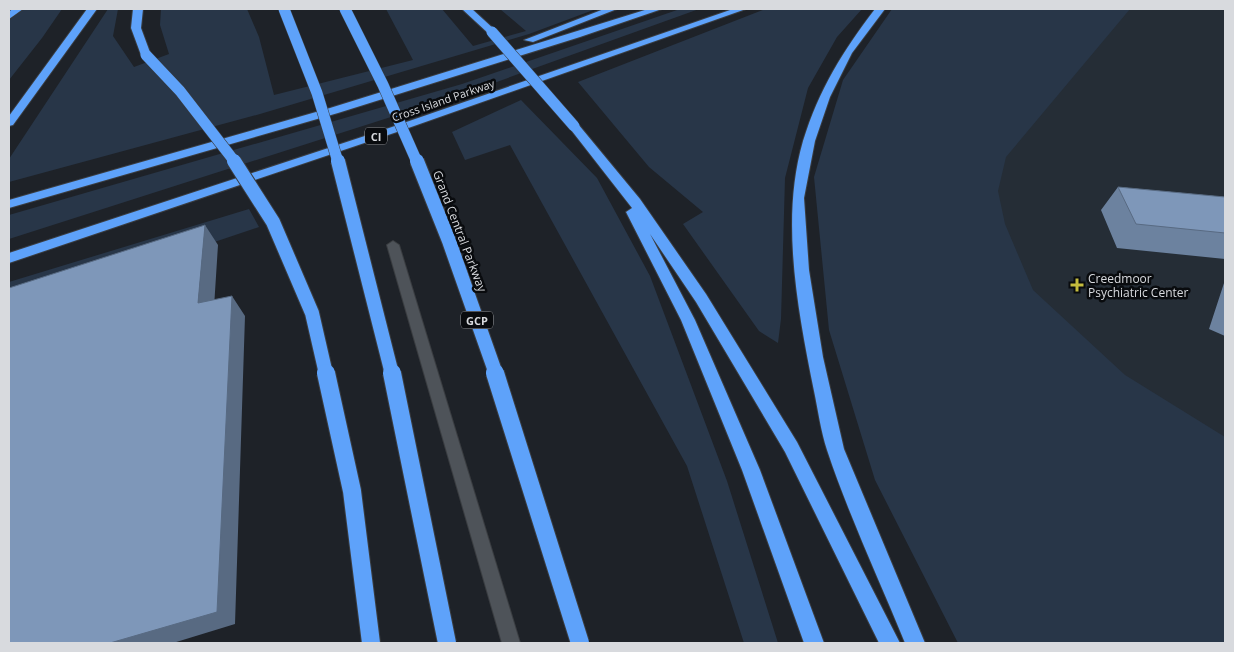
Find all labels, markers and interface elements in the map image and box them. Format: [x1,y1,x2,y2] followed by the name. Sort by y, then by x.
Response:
[389,75,497,125] street label: Cross Island Parkway
[365,128,387,144] road number: CI
[429,168,491,295] street label: Grand Central Parkway
[1088,270,1189,301] place label: Creedmoor Psychiatric Center
[1070,278,1084,292] marker: Creedmoor Psychiatric Center
[461,312,493,328] road number: GCP

